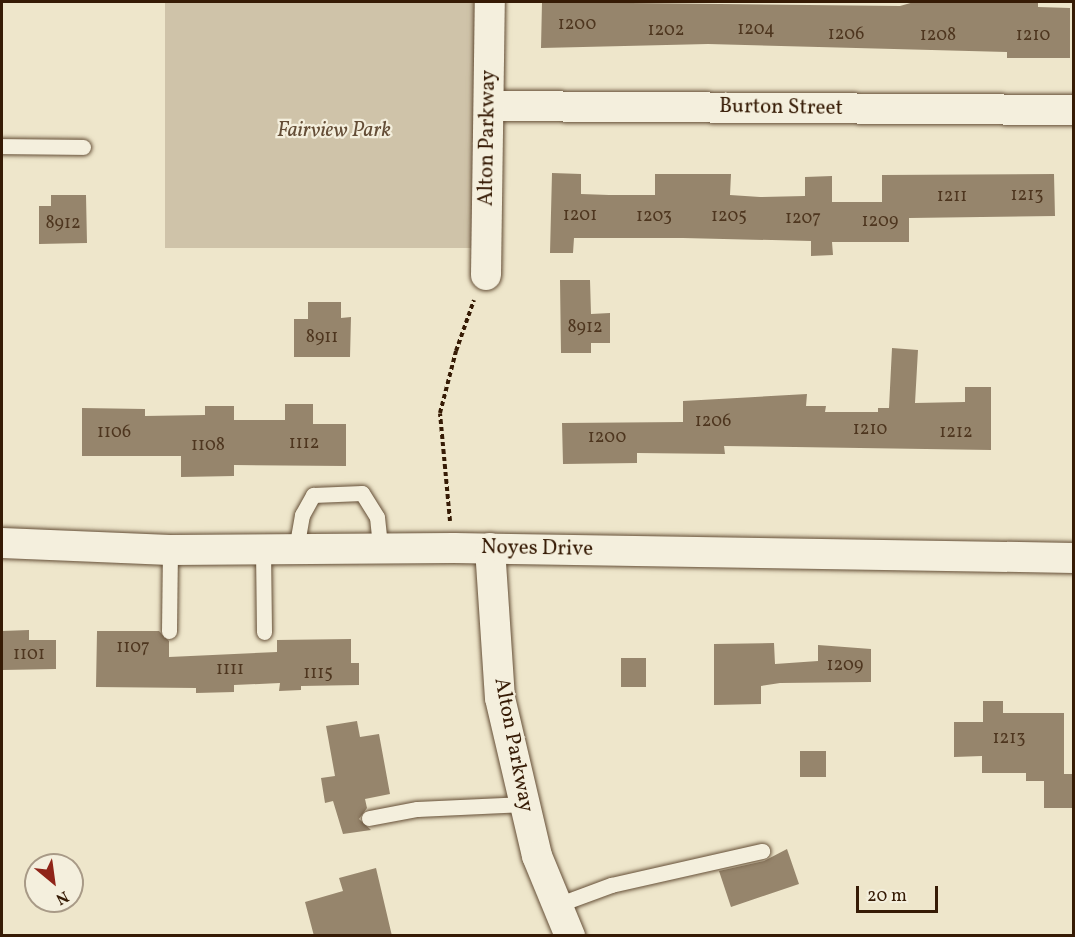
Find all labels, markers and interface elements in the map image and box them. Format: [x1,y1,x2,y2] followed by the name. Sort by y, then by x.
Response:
[558,14,596,36] house number: 1200
[737,19,775,41] house number: 1204
[648,20,684,42] house number: 1202
[828,24,864,46] house number: 1206
[920,25,956,47] house number: 1208
[1016,25,1050,47] house number: 1210
[474,70,502,206] street label: Alton Parkway
[719,94,843,122] street label: Burton Street
[277,118,391,144] park label: Fairview Park
[1011,185,1043,207] house number: 1213
[937,186,967,208] house number: 1211
[563,205,597,227] house number: 1201
[636,206,672,228] house number: 1203
[711,206,747,228] house number: 1205
[785,208,821,230] house number: 1207
[862,211,898,233] house number: 1209
[45,213,81,235] house number: 8912
[567,317,603,339] house number: 8912
[306,327,338,349] house number: 8911
[695,411,731,433] house number: 1206
[853,419,887,441] house number: 1210
[97,422,131,444] house number: 1106
[939,422,973,444] house number: 1212
[588,427,626,449] house number: 1200
[289,433,319,455] house number: 1112
[191,435,225,457] house number: 1108
[481,535,593,563] street label: Noyes Drive
[116,637,150,659] house number: 1107
[13,644,45,666] house number: 1101
[827,655,863,677] house number: 1209
[216,659,244,681] house number: 1111
[303,663,333,685] house number: 1115
[488,676,538,814] street label: Alton Parkway
[993,728,1025,750] house number: 1213
[24,853,84,913] north arrow
[859,874,942,912] scale bar
[867,884,907,909] text: 20 m
[51,885,72,909] text: N

